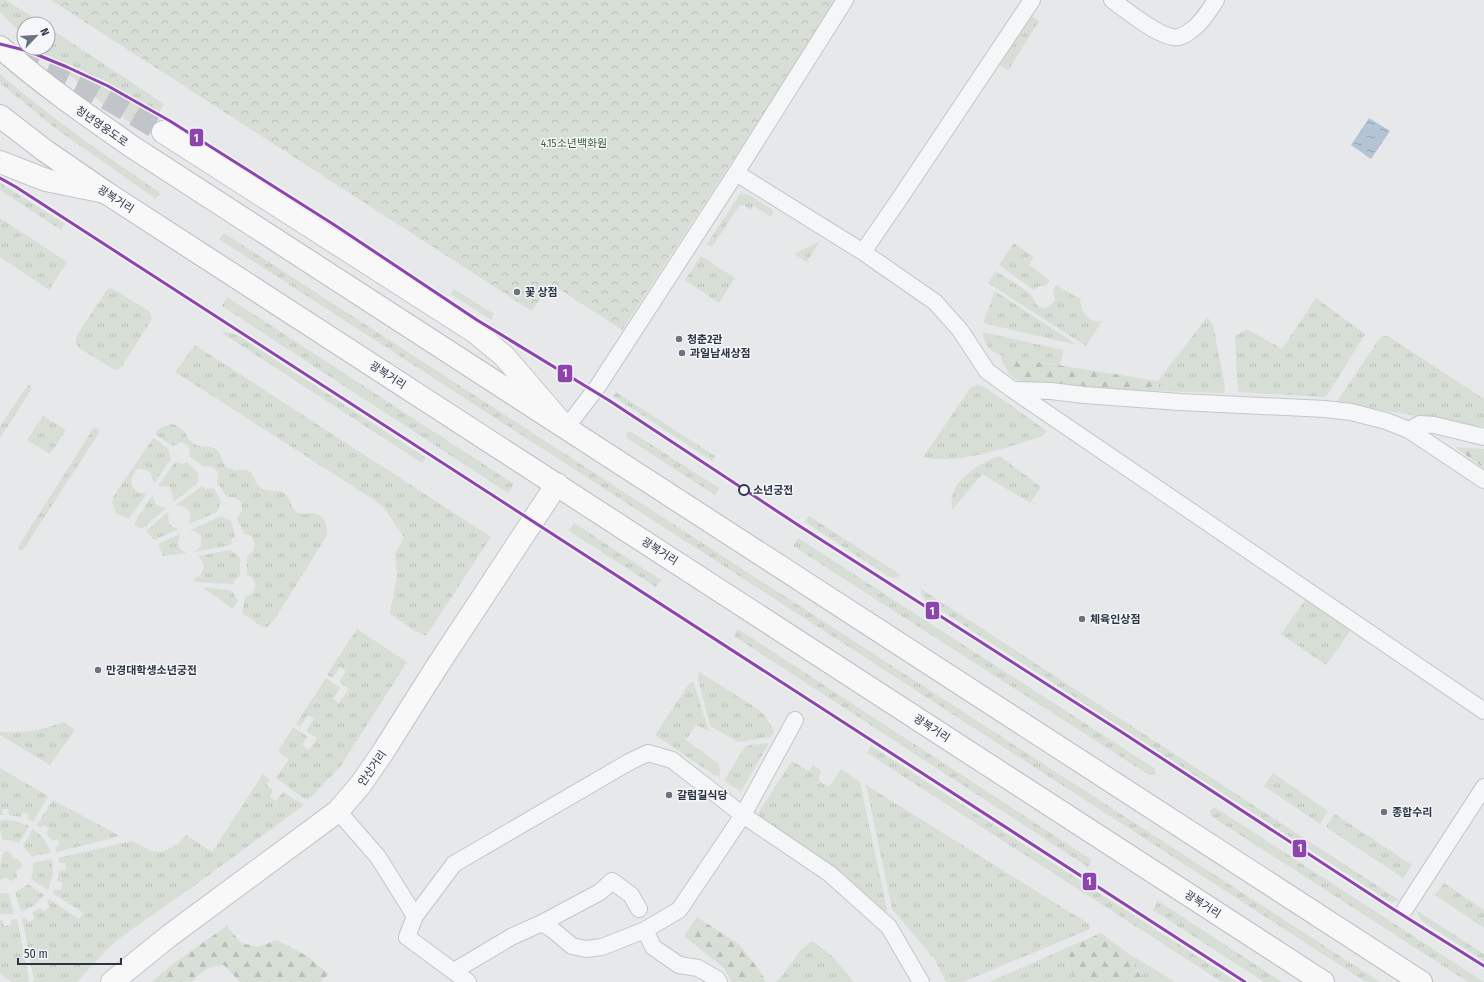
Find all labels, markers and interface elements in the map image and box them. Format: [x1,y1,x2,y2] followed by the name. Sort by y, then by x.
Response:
[16,16,56,56] north arrow
[37,26,52,38] text: N
[73,104,130,149] street label: 청년영웅도로
[189,128,204,147] line badge: 1
[194,132,198,145] text: 1
[541,137,607,150] park label: 4.15소년백화원
[95,183,136,216] street label: 광복거리
[525,286,558,299] place label: 꽃 상점
[512,287,522,297] marker: 꽃 상점
[687,333,722,346] place label: 청춘2관
[674,334,684,344] marker: 청춘2관
[690,347,751,360] place label: 과일남새상점
[677,348,687,358] marker: 과일남새상점
[367,359,408,392] street label: 광복거리
[557,364,573,383] line badge: 1
[563,367,567,380] text: 1
[738,484,750,496] marker: 소년궁전
[753,484,793,497] place label: 소년궁전
[639,535,680,568] street label: 광복거리
[925,601,940,620] line badge: 1
[930,605,934,618] text: 1
[1090,613,1141,626] place label: 체육인상점
[1077,614,1087,624] marker: 체육인상점
[106,664,197,677] place label: 만경대학생소년궁전
[93,665,103,675] marker: 만경대학생소년궁전
[911,712,952,745] street label: 광복거리
[355,748,389,789] street label: 안산거리
[677,789,728,802] place label: 갈럼길식당
[664,790,674,800] marker: 갈럼길식당
[1392,806,1432,819] place label: 종합수리
[1379,807,1389,817] marker: 종합수리
[1292,839,1307,858] line badge: 1
[1298,842,1302,855] text: 1
[1082,872,1097,891] line badge: 1
[1087,875,1091,888] text: 1
[1182,888,1223,921] street label: 광복거리
[18,940,121,966] scale bar
[24,947,48,961] text: 50 m

